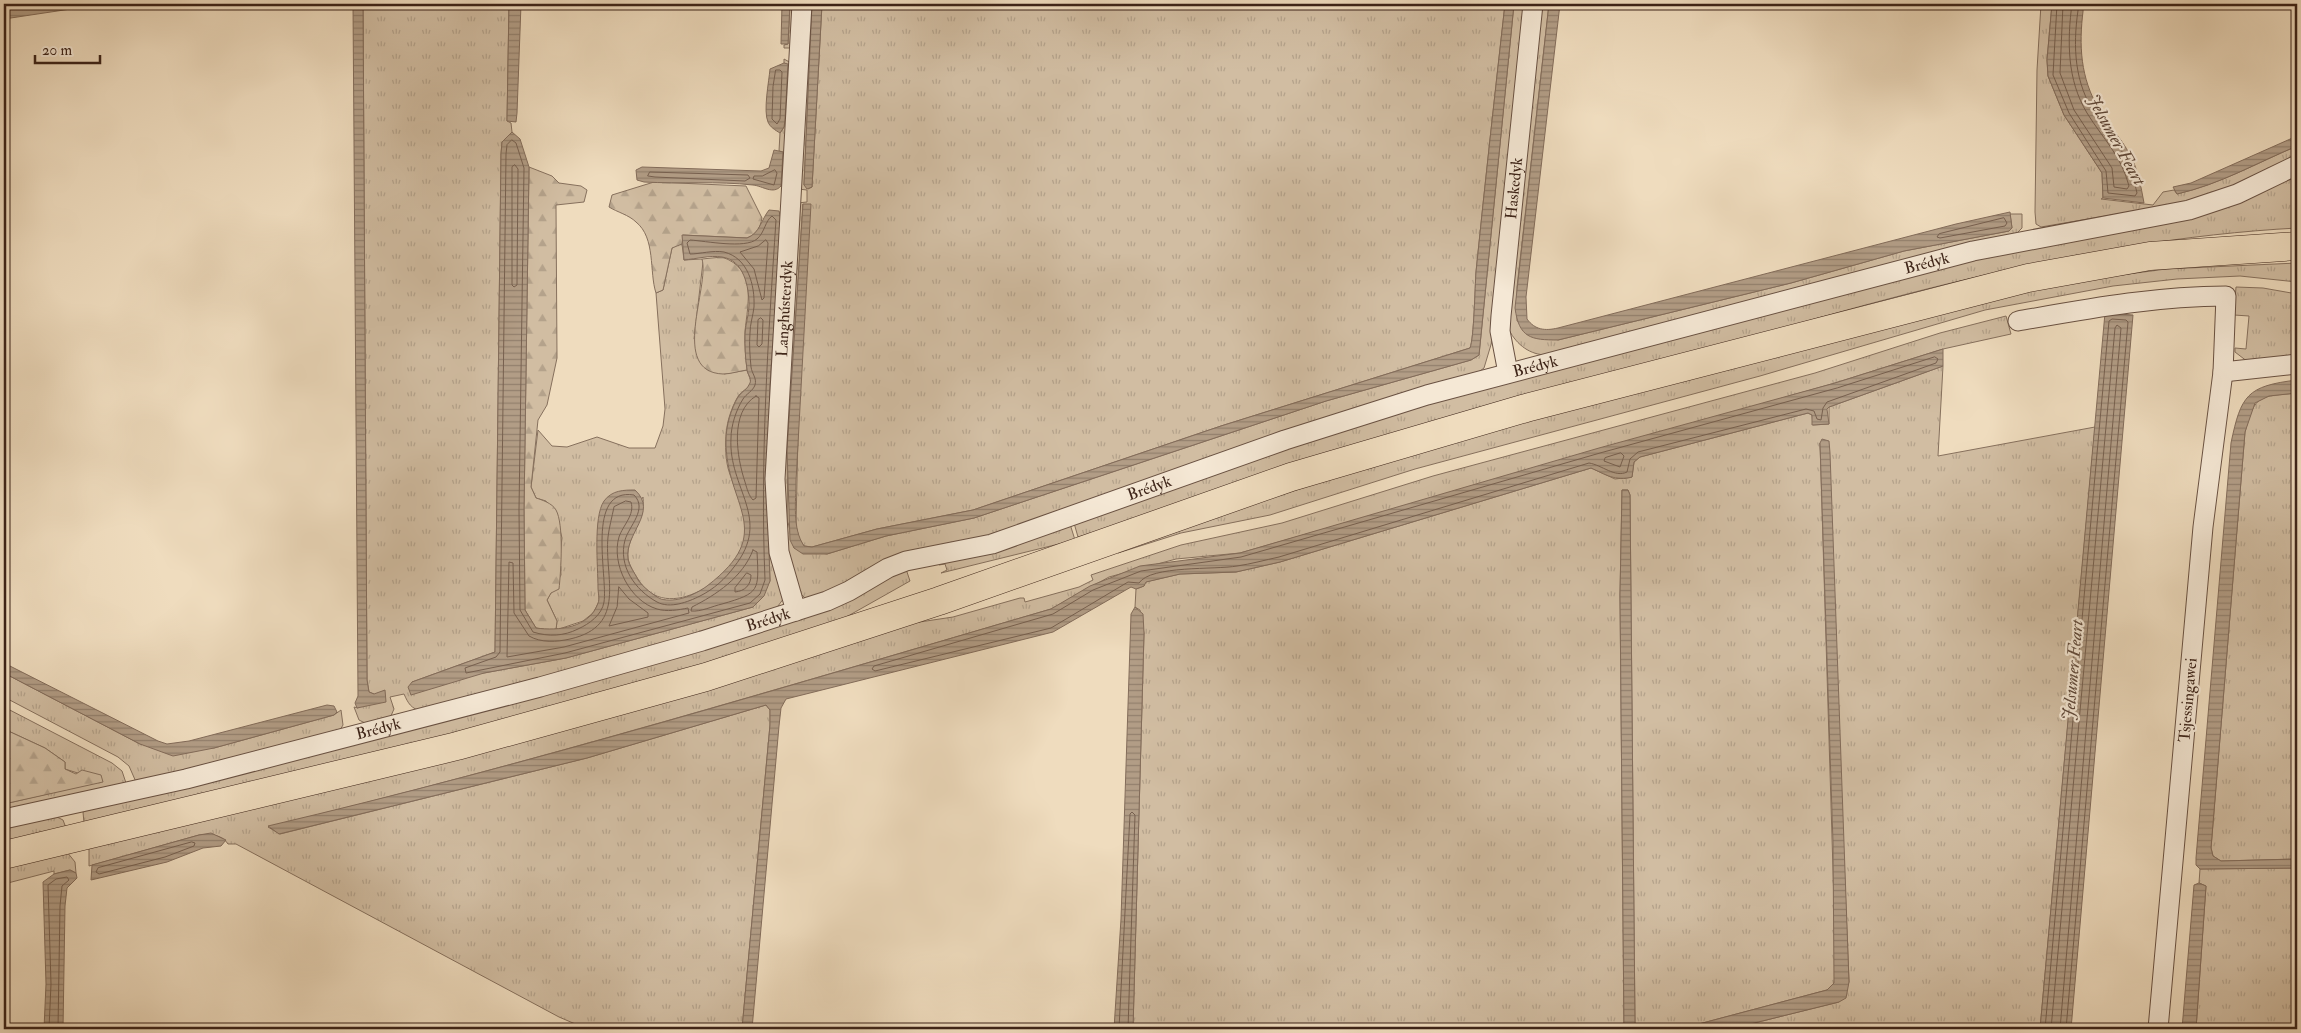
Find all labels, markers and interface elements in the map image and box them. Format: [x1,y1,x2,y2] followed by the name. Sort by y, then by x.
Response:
[35,32,100,64] scale bar
[42,41,72,60] text: 20 m
[2081,90,2151,190] water label: Jelsumer Feart
[1501,156,1527,220] street label: Haskedyk
[1902,248,1952,279] street label: Brédyk
[772,260,797,358] street label: Langhústerdyk
[1511,351,1560,382] street label: Brédyk
[1124,471,1174,505] street label: Brédyk
[743,603,793,636] street label: Brédyk
[2057,618,2089,721] water label: Jelsumer Feart
[2174,657,2202,743] street label: Tsjessingawei
[354,714,403,744] street label: Brédyk

